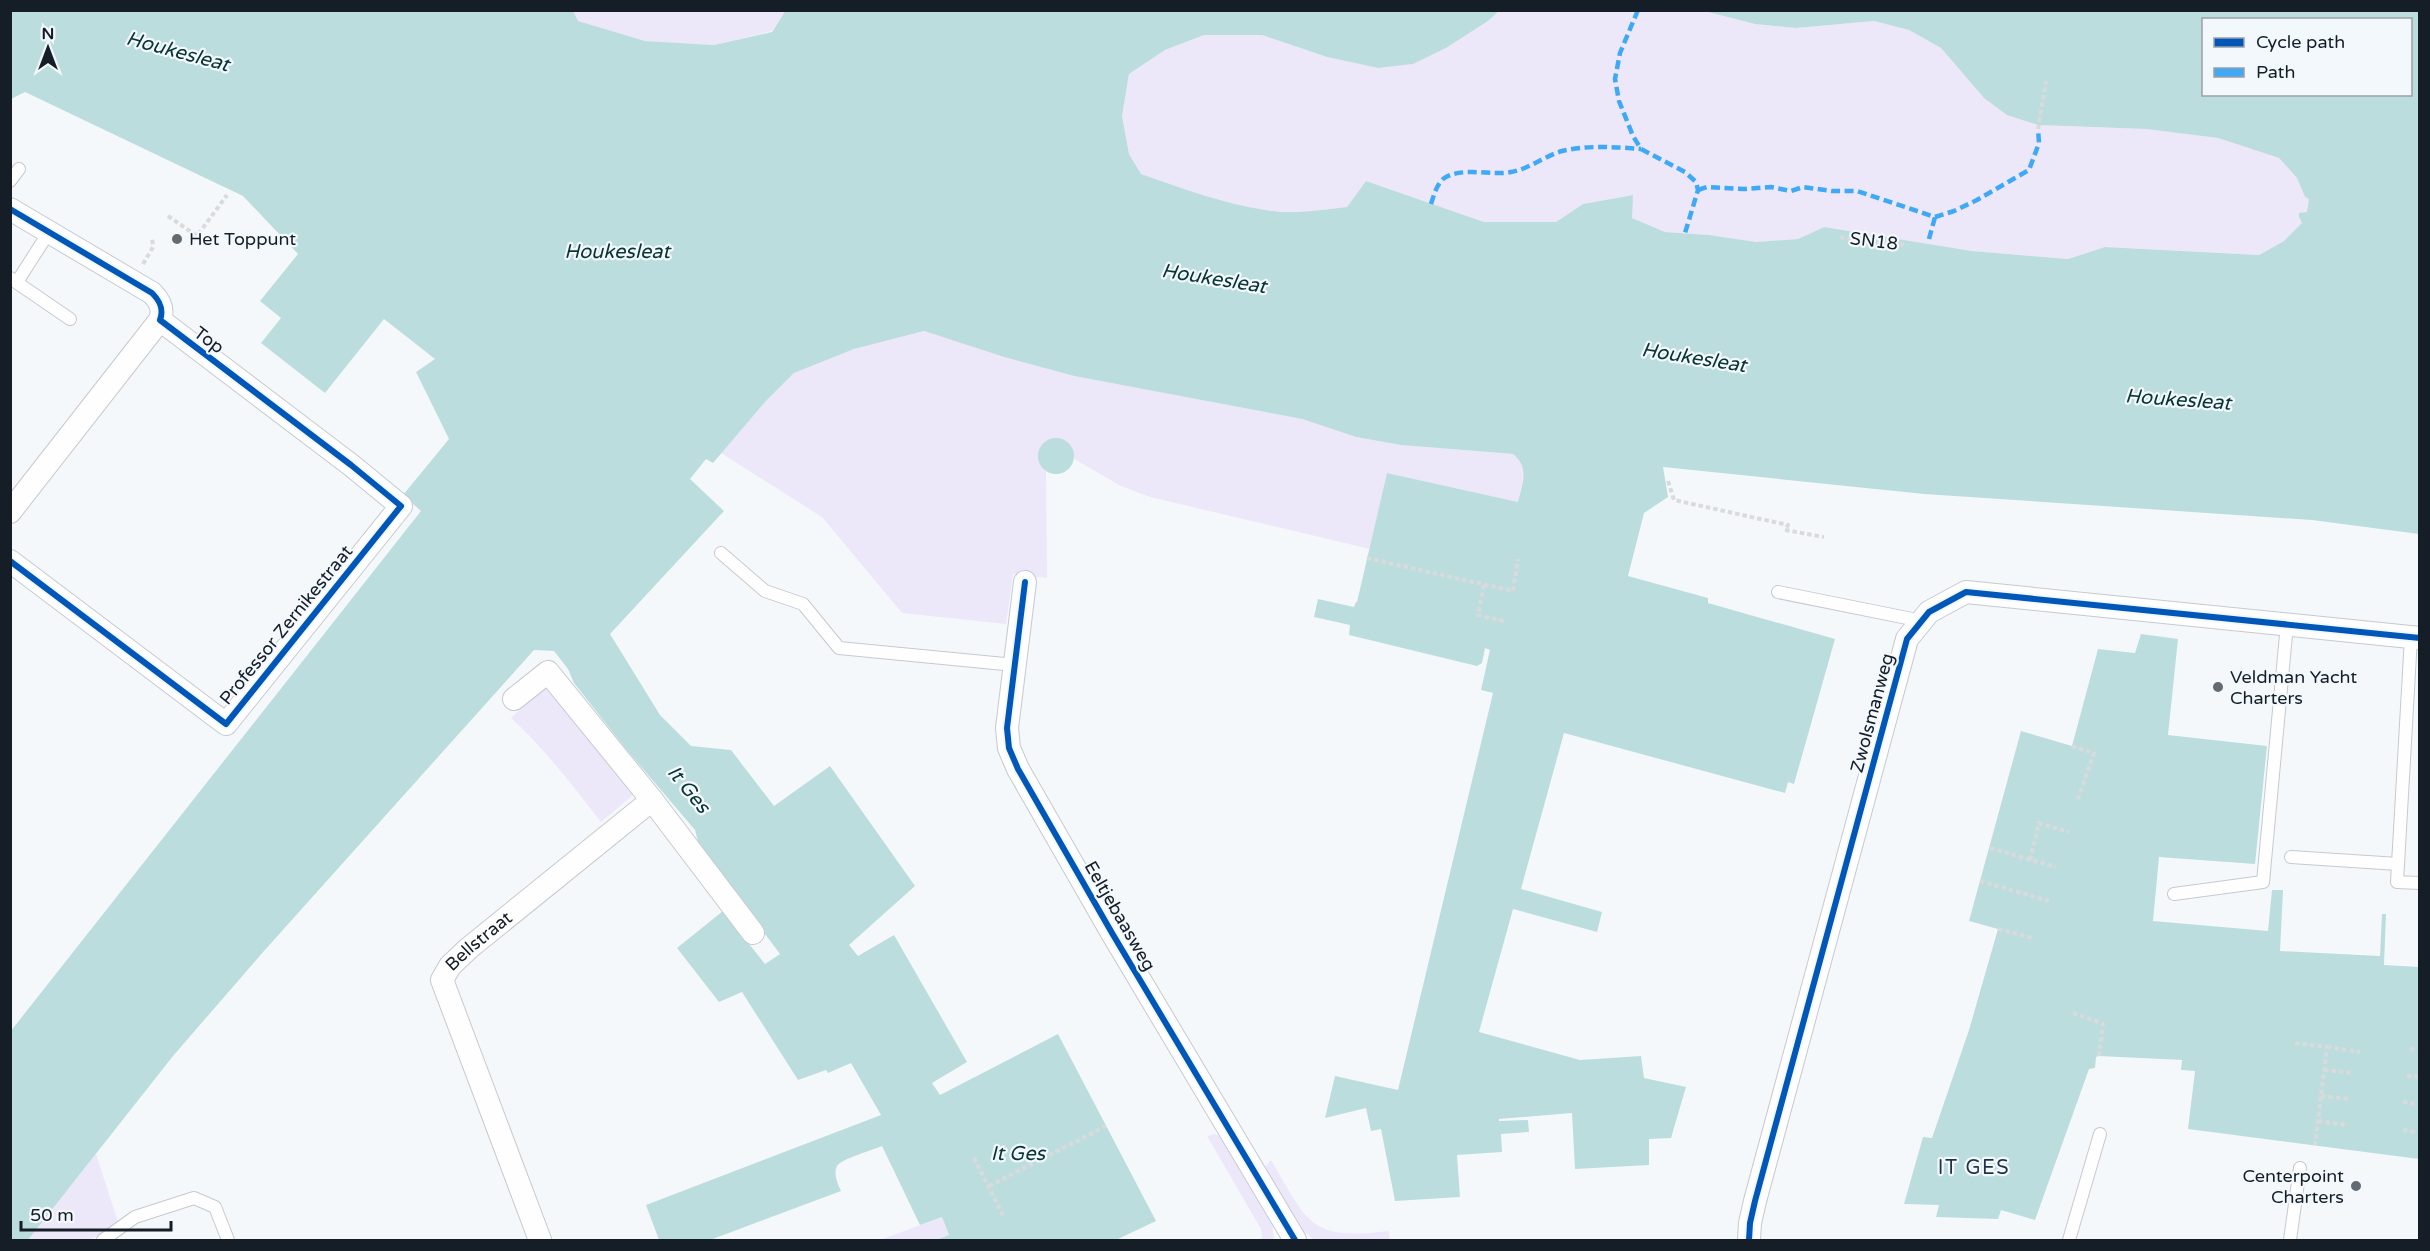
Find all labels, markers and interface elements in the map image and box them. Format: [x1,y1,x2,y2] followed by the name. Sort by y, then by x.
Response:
[18,18,78,78] north arrow
[2202,18,2412,96] legend
[42,24,54,44] text: N
[124,27,234,78] water label: Houkesleat
[2256,31,2345,53] text: Cycle path
[2256,61,2295,83] text: Path
[1849,227,1899,255] street label: SN18
[189,228,296,250] place label: Het Toppunt
[170,232,184,246] marker: Het Toppunt
[564,240,672,264] water label: Houkesleat
[1160,259,1270,299] water label: Houkesleat
[190,322,228,358] street label: Top
[1640,338,1750,378] water label: Houkesleat
[2124,384,2234,416] water label: Houkesleat
[215,541,357,709] street label: Professor Zernikestraat
[1845,651,1899,775] street label: Zwolsmanweg
[2230,666,2357,709] place label: Veldman Yacht Charters
[2211,680,2225,694] marker: Veldman Yacht Charters
[662,761,716,819] water label: It Ges
[1080,857,1160,975] street label: Eeltjebaasweg
[441,907,517,976] street label: Bellstraat
[991,1142,1047,1166] water label: It Ges
[1938,1156,2010,1180] district label: IT GES
[2243,1165,2344,1208] place label: Centerpoint Charters
[2349,1179,2363,1193] marker: Centerpoint Charters
[21,1194,171,1232] scale bar
[30,1204,74,1226] text: 50 m

